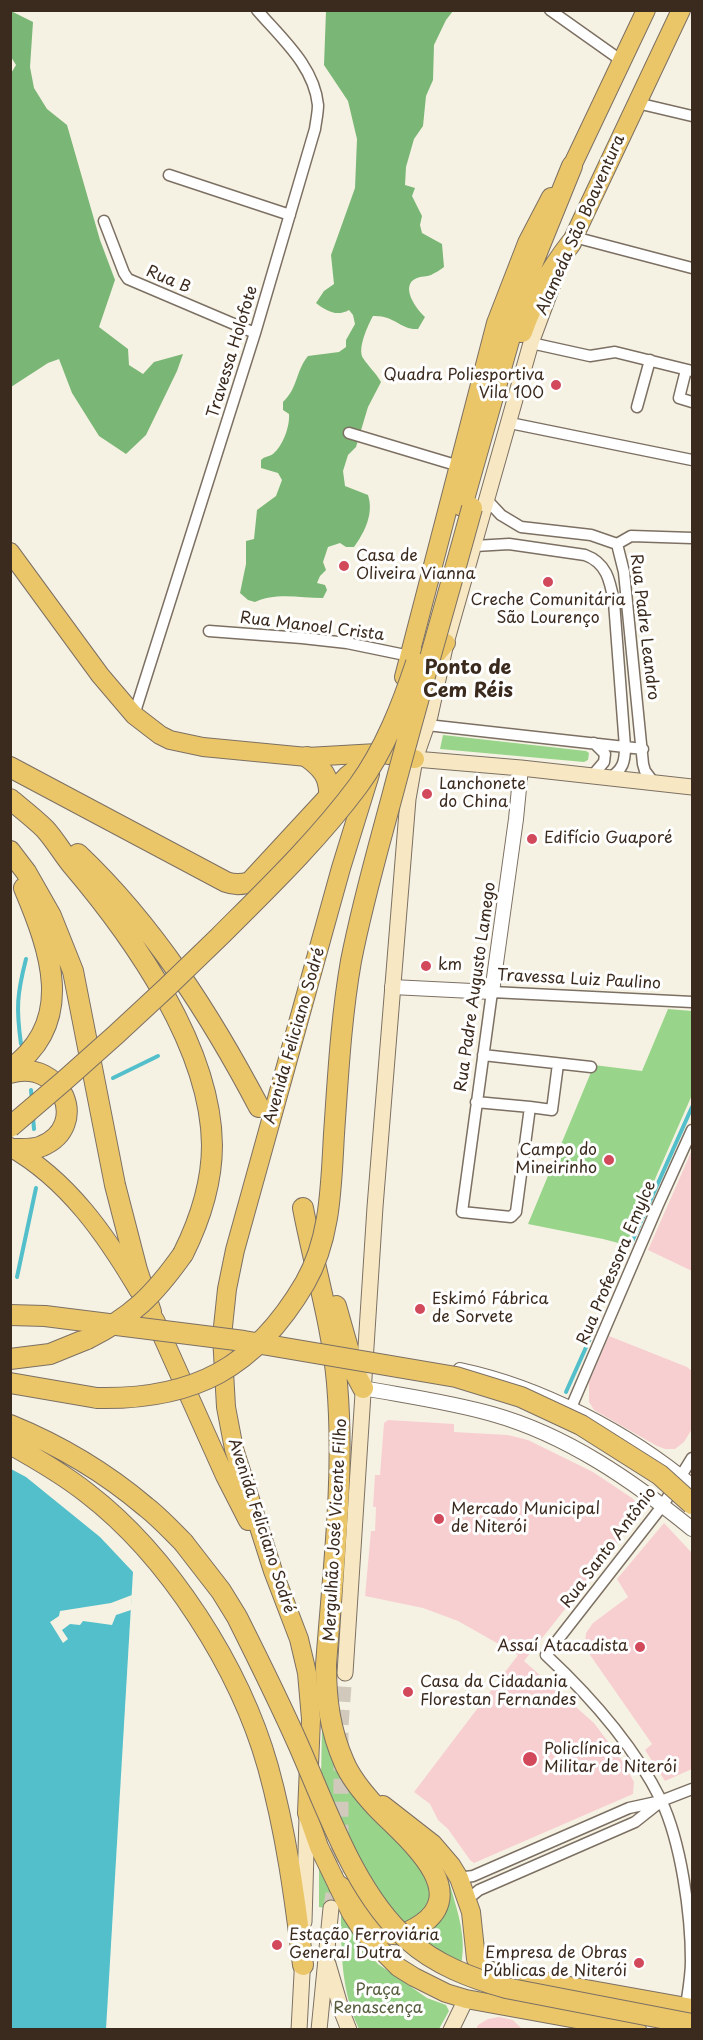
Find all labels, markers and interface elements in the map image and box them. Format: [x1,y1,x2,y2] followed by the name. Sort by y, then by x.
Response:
[532,132,630,318] street label: Alameda São Boaventura
[143,262,193,298] street label: Rua B
[204,283,262,421] street label: Travessa Holofote
[384,366,544,404] place label: Quadra Poliesportiva Vila 100
[549,378,563,392] marker: Quadra Poliesportiva Vila 100
[356,547,475,585] place label: Casa de Oliveira Vianna
[626,553,662,701] street label: Rua Padre Leandro
[337,559,351,573] marker: Casa de Oliveira Vianna
[541,575,555,589] marker: Creche Comunitária São Lourenço
[471,591,625,629] place label: Creche Comunitária São Lourenço
[239,609,385,645] street label: Rua Manoel Crista
[423,656,513,703] district label: Ponto de Cem Réis
[439,775,526,813] place label: Lanchonete do China
[420,787,434,801] marker: Lanchonete do China
[544,829,672,849] place label: Edifício Guaporé
[525,832,539,846] marker: Edifício Guaporé
[452,881,500,1093] street label: Rua Padre Augusto Lamego
[261,946,329,1126] street label: Avenida Feliciano Sodré
[438,956,462,976] place label: km
[419,959,433,973] marker: km
[497,966,661,994] street label: Travessa Luiz Paulino
[515,1141,597,1179] place label: Campo do Mineirinho
[602,1153,616,1167] marker: Campo do Mineirinho
[574,1178,660,1348] street label: Rua Professora Emylce
[432,1290,548,1328] place label: Eskimó Fábrica de Sorvete
[413,1302,427,1316] marker: Eskimó Fábrica de Sorvete
[321,1418,351,1642] street label: Mergulhão José Vicente Filho
[224,1436,298,1616] street label: Avenida Feliciano Sodré
[557,1484,661,1612] street label: Rua Santo Antônio
[451,1500,600,1538] place label: Mercado Municipal de Niterói
[432,1512,446,1526] marker: Mercado Municipal de Niterói
[497,1637,628,1657] place label: Assaí Atacadista
[633,1640,647,1654] marker: Assaí Atacadista
[420,1673,576,1711] place label: Casa da Cidadania Florestan Fernandes
[401,1685,415,1699] marker: Casa da Cidadania Florestan Fernandes
[544,1740,677,1778] place label: Policlínica Militar de Niterói
[521,1750,539,1768] marker: Policlínica Militar de Niterói
[289,1926,439,1964] place label: Estação Ferroviária General Dutra
[270,1938,284,1952] marker: Estação Ferroviária General Dutra
[483,1944,627,1982] place label: Empresa de Obras Públicas de Niterói
[632,1956,646,1970] marker: Empresa de Obras Públicas de Niterói
[333,1981,423,2019] park label: Praça Renascença

